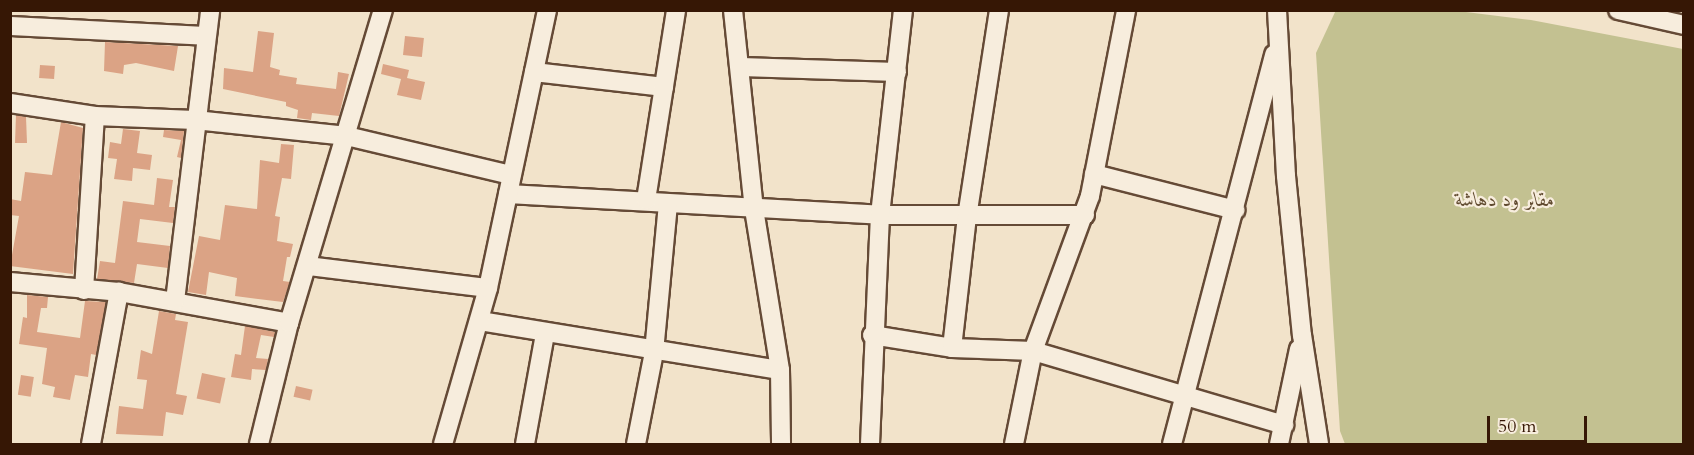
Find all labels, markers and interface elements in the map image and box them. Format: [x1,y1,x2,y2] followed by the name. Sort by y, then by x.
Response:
[1455,187,1555,211] park label: مقابر ود دهاشة
[1490,404,1590,442] scale bar
[1498,414,1537,439] text: 50 m

